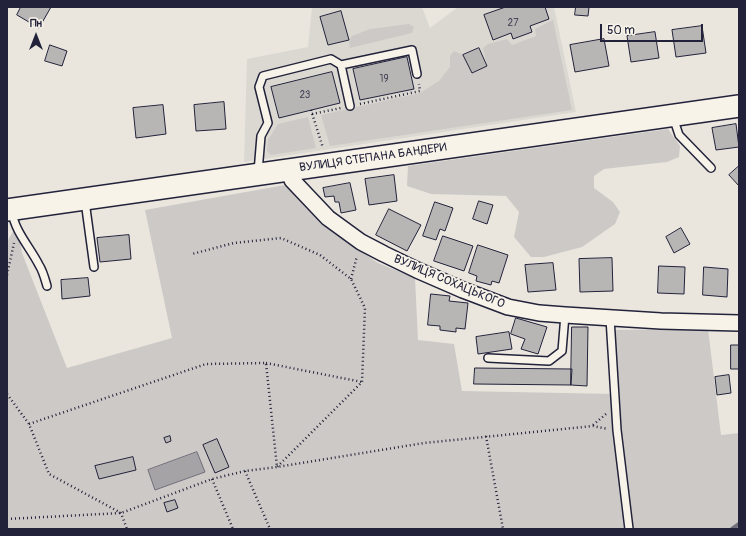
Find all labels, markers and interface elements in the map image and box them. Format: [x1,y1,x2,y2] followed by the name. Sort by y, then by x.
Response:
[16,16,56,56] north arrow
[602,16,705,42] scale bar
[30,17,42,30] text: Пн
[508,17,518,29] house number: 27
[607,23,635,38] text: 50 m
[379,73,389,85] house number: 19
[300,89,310,101] house number: 23
[298,141,448,175] street label: ВУЛИЦЯ СТЕПАНА БАНДЕРИ
[391,252,507,312] street label: ВУЛИЦЯ СОХАЦЬКОГО

